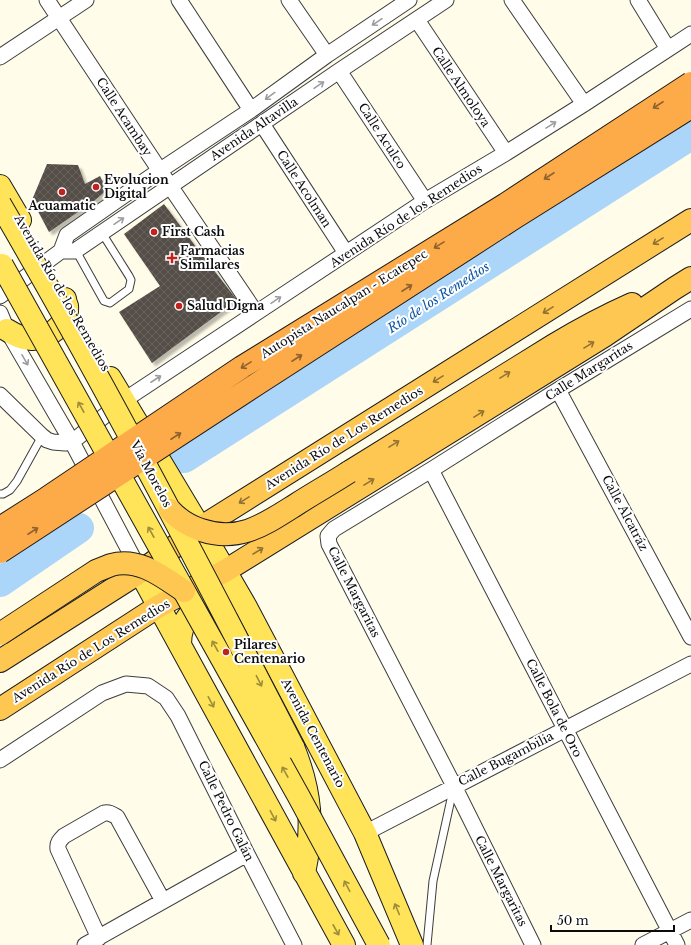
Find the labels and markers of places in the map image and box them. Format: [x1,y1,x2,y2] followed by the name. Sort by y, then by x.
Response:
[104,172,169,201] place label: Evolucion Digital
[91,182,101,192] marker: Evolucion Digital
[57,187,67,197] marker: Acuamatic
[27,198,96,213] place label: Acuamatic
[162,224,225,239] place label: First Cash
[149,227,159,237] marker: First Cash
[180,243,245,272] place label: Farmacias Similares
[167,253,177,263] marker: Farmacias Similares
[187,298,265,313] place label: Salud Digna
[174,301,184,311] marker: Salud Digna
[234,637,305,666] place label: Pilares Centenario
[221,647,231,657] marker: Pilares Centenario

